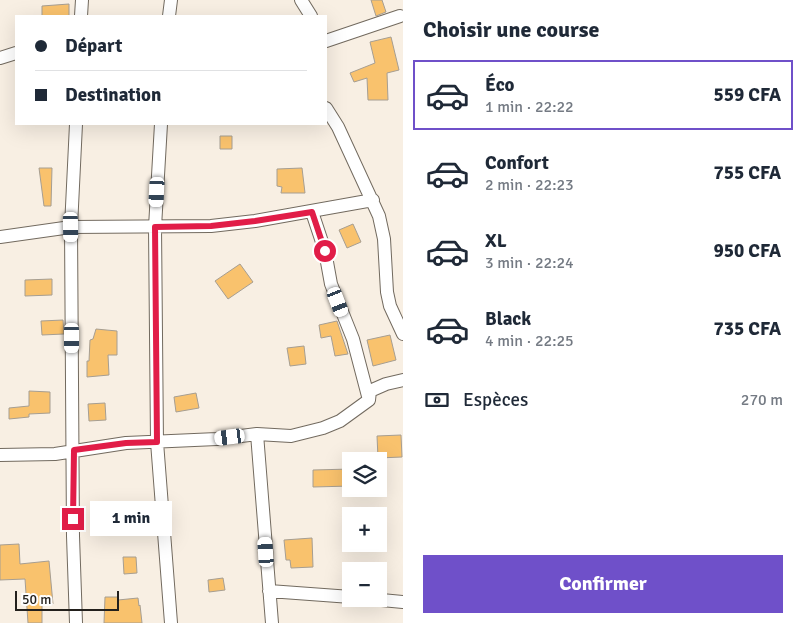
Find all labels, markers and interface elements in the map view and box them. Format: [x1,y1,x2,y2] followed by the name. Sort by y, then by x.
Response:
[423,16,599,43] text: Choisir une course
[65,34,122,58] text: Départ
[425,73,470,118] icon: car
[485,73,515,97] text: Éco
[65,83,161,107] text: Destination
[713,83,781,107] text: 559 CFA
[485,97,574,117] text: 1 min · 22:22
[425,151,470,196] icon: car
[485,151,549,175] text: Confort
[713,161,781,185] text: 755 CFA
[485,175,574,195] text: 2 min · 22:23
[148,177,165,207] car
[63,212,78,242] car
[425,229,470,274] icon: car
[485,229,507,253] text: XL
[713,239,781,263] text: 950 CFA
[314,240,336,262] route start
[485,253,574,273] text: 3 min · 22:24
[325,285,350,319] car
[425,307,470,352] icon: car
[485,307,531,331] text: Black
[713,317,781,341] text: 735 CFA
[64,323,79,353] car
[485,331,574,351] text: 4 min · 22:25
[423,386,451,414] icon: cash
[463,388,528,412] text: Espèces
[741,390,783,410] text: 270 m
[214,428,245,446] car
[342,452,387,607] map controls
[342,452,387,497] button: layers
[90,502,173,536] callout: 1 min
[342,507,387,552] button: +
[62,508,84,530] route end
[112,508,150,528] text: 1 min
[257,537,274,567] car
[423,555,783,613] button: Confirmer
[342,562,387,607] button: −
[15,588,119,611] scale bar
[22,591,51,608] text: 50 m

